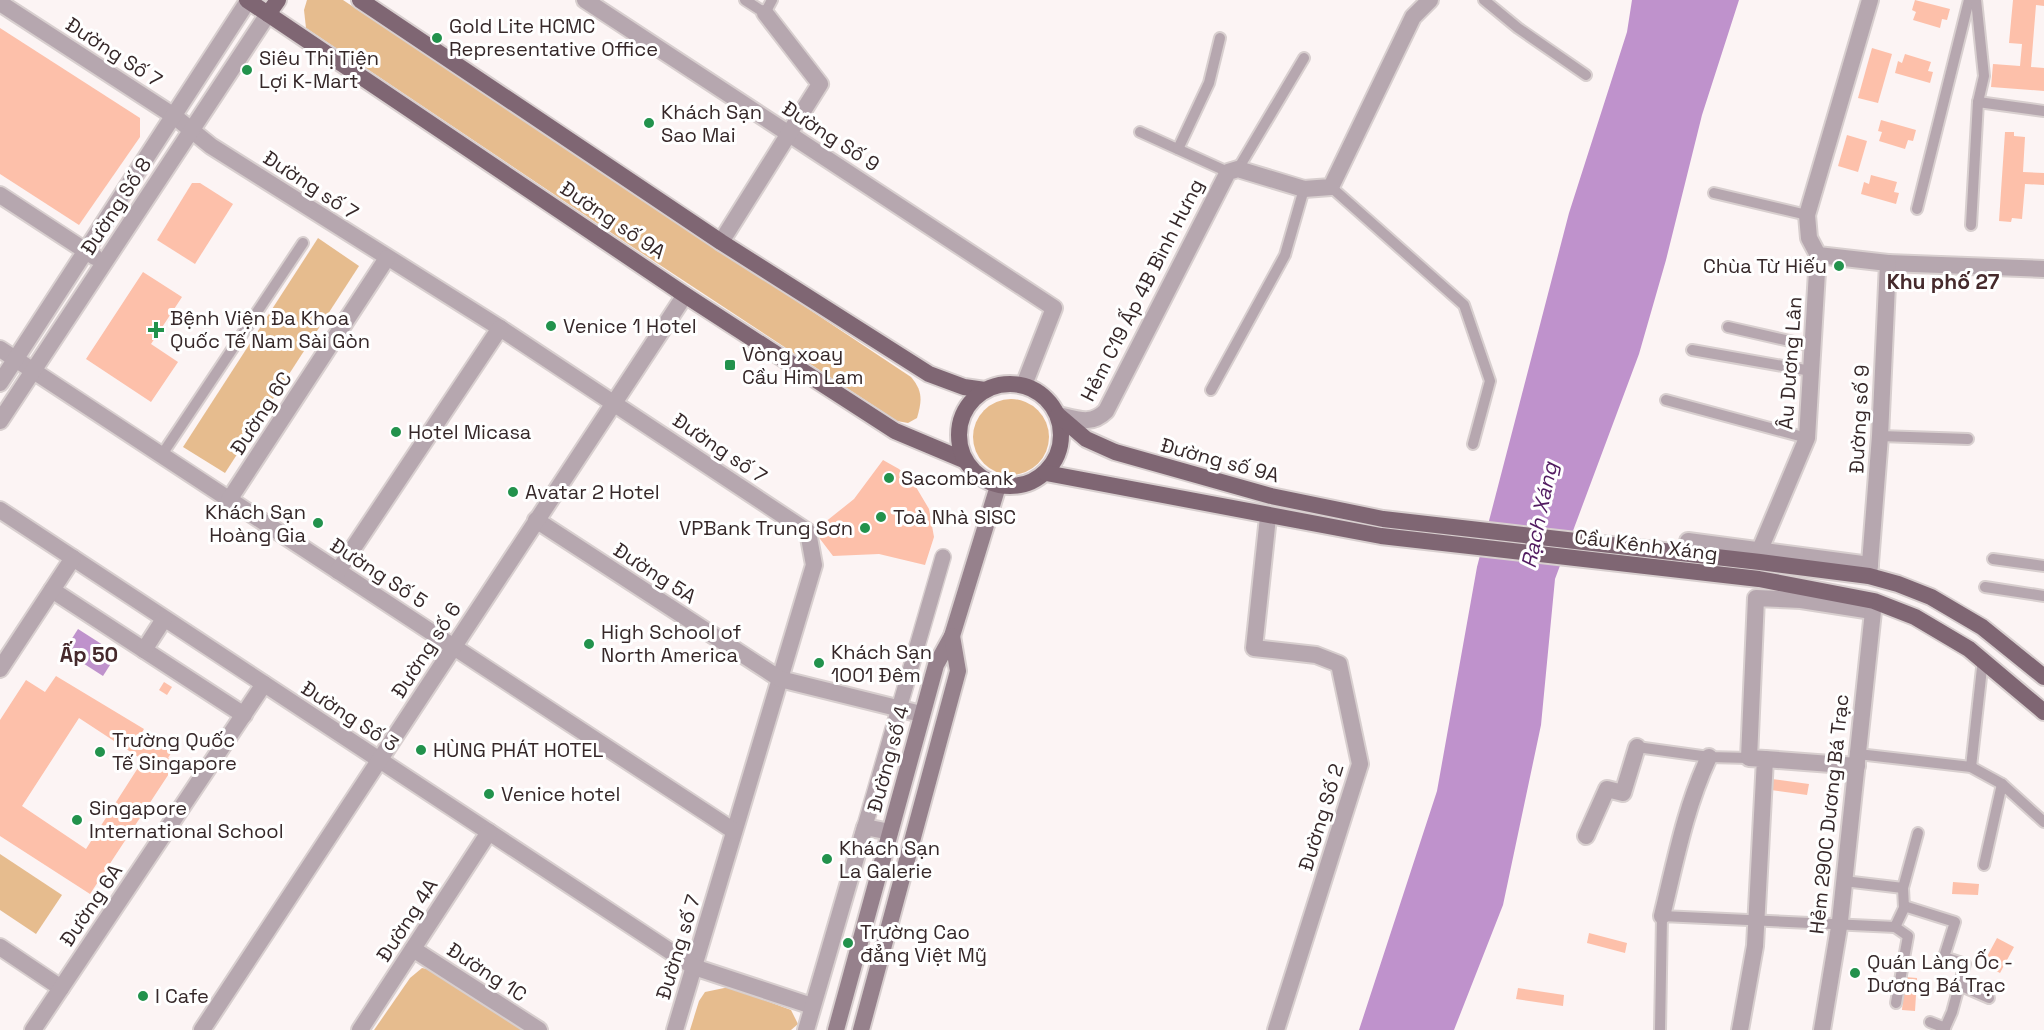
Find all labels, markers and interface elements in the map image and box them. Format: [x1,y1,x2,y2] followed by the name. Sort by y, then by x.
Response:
[61,11,167,93] street label: Đường Số 7
[449,13,658,62] place label: Gold Lite HCMC Representative Office
[430,31,444,45] marker: Gold Lite HCMC Representative Office
[259,45,379,94] place label: Siêu Thị Tiện Lợi K-Mart
[240,63,254,77] marker: Siêu Thị Tiện Lợi K-Mart
[777,95,885,177] street label: Đường Số 9
[661,99,762,148] place label: Khách Sạn Sao Mai
[642,116,656,130] marker: Khách Sạn Sao Mai
[259,145,363,225] street label: Đường số 7
[75,152,157,260] street label: Đường Số 8
[1074,174,1210,406] street label: Hẻm C19 Ấp 4B Bình Hưng
[555,175,671,265] street label: Đường số 9A
[1703,253,1827,279] place label: Chùa Từ Hiếu
[1832,259,1846,273] marker: Chùa Từ Hiếu
[1887,268,2000,295] district label: Khu phố 27
[1772,296,1808,430] street label: Âu Dương Lân
[170,305,370,354] place label: Bệnh Viện Đa Khoa Quốc Tế Nam Sài Gòn
[563,313,697,339] place label: Venice 1 Hotel
[544,319,558,333] marker: Venice 1 Hotel
[147,321,165,339] marker: Bệnh Viện Đa Khoa Quốc Tế Nam Sài Gòn
[742,341,863,390] place label: Vòng xoay Cầu Him Lam
[723,358,737,372] marker: Vòng xoay Cầu Him Lam
[1843,364,1875,474] street label: Đường số 9
[225,367,297,459] street label: Đường 6C
[668,407,772,489] street label: Đường số 7
[408,419,531,445] place label: Hotel Micasa
[389,425,403,439] marker: Hotel Micasa
[1158,432,1283,488] street label: Đường số 9A
[1515,458,1564,570] water label: Rạch Xáng
[901,465,1014,491] place label: Sacombank
[882,471,896,485] marker: Sacombank
[525,479,660,505] place label: Avatar 2 Hotel
[506,485,520,499] marker: Avatar 2 Hotel
[205,499,306,548] place label: Khách Sạn Hoàng Gia
[893,504,1016,530] place label: Toà Nhà SISC
[874,510,888,524] marker: Toà Nhà SISC
[679,515,853,541] place label: VPBank Trung Sơn
[311,516,325,530] marker: Khách Sạn Hoàng Gia
[858,521,872,535] marker: VPBank Trung Sơn
[1573,523,1719,567] street label: Cầu Kênh Xáng
[326,532,432,614] street label: Đường Số 5
[609,537,702,610] street label: Đường 5A
[385,597,467,703] street label: Đường số 6
[601,619,741,668] place label: High School of North America
[582,637,596,651] marker: High School of North America
[831,639,932,688] place label: Khách Sạn 1001 Đêm
[60,641,118,668] district label: Ấp 50
[812,656,826,670] marker: Khách Sạn 1001 Đêm
[297,675,403,757] street label: Đường Số 3
[1803,693,1855,935] street label: Hẻm 290C Dương Bá Trạc
[861,703,915,815] street label: Đường số 4
[112,727,237,776] place label: Trường Quốc Tế Singapore
[433,737,604,763] place label: HÙNG PHÁT HOTEL
[414,743,428,757] marker: HÙNG PHÁT HOTEL
[93,745,107,759] marker: Trường Quốc Tế Singapore
[1292,760,1350,874] street label: Đường Số 2
[501,781,620,807] place label: Venice hotel
[482,787,496,801] marker: Venice hotel
[89,795,284,844] place label: Singapore International School
[70,813,84,827] marker: Singapore International School
[839,835,940,884] place label: Khách Sạn La Galerie
[820,852,834,866] marker: Khách Sạn La Galerie
[54,859,128,951] street label: Đường 6A
[371,873,444,966] street label: Đường 4A
[650,891,706,1003] street label: Đường số 7
[860,919,987,968] place label: Trường Cao đẳng Việt Mỹ
[841,936,855,950] marker: Trường Cao đẳng Việt Mỹ
[442,937,532,1007] street label: Đường 1C
[1867,949,2013,998] place label: Quán Làng Ốc - Dương Bá Trạc
[1848,966,1862,980] marker: Quán Làng Ốc - Dương Bá Trạc
[155,983,209,1009] place label: I Cafe
[136,989,150,1003] marker: I Cafe

